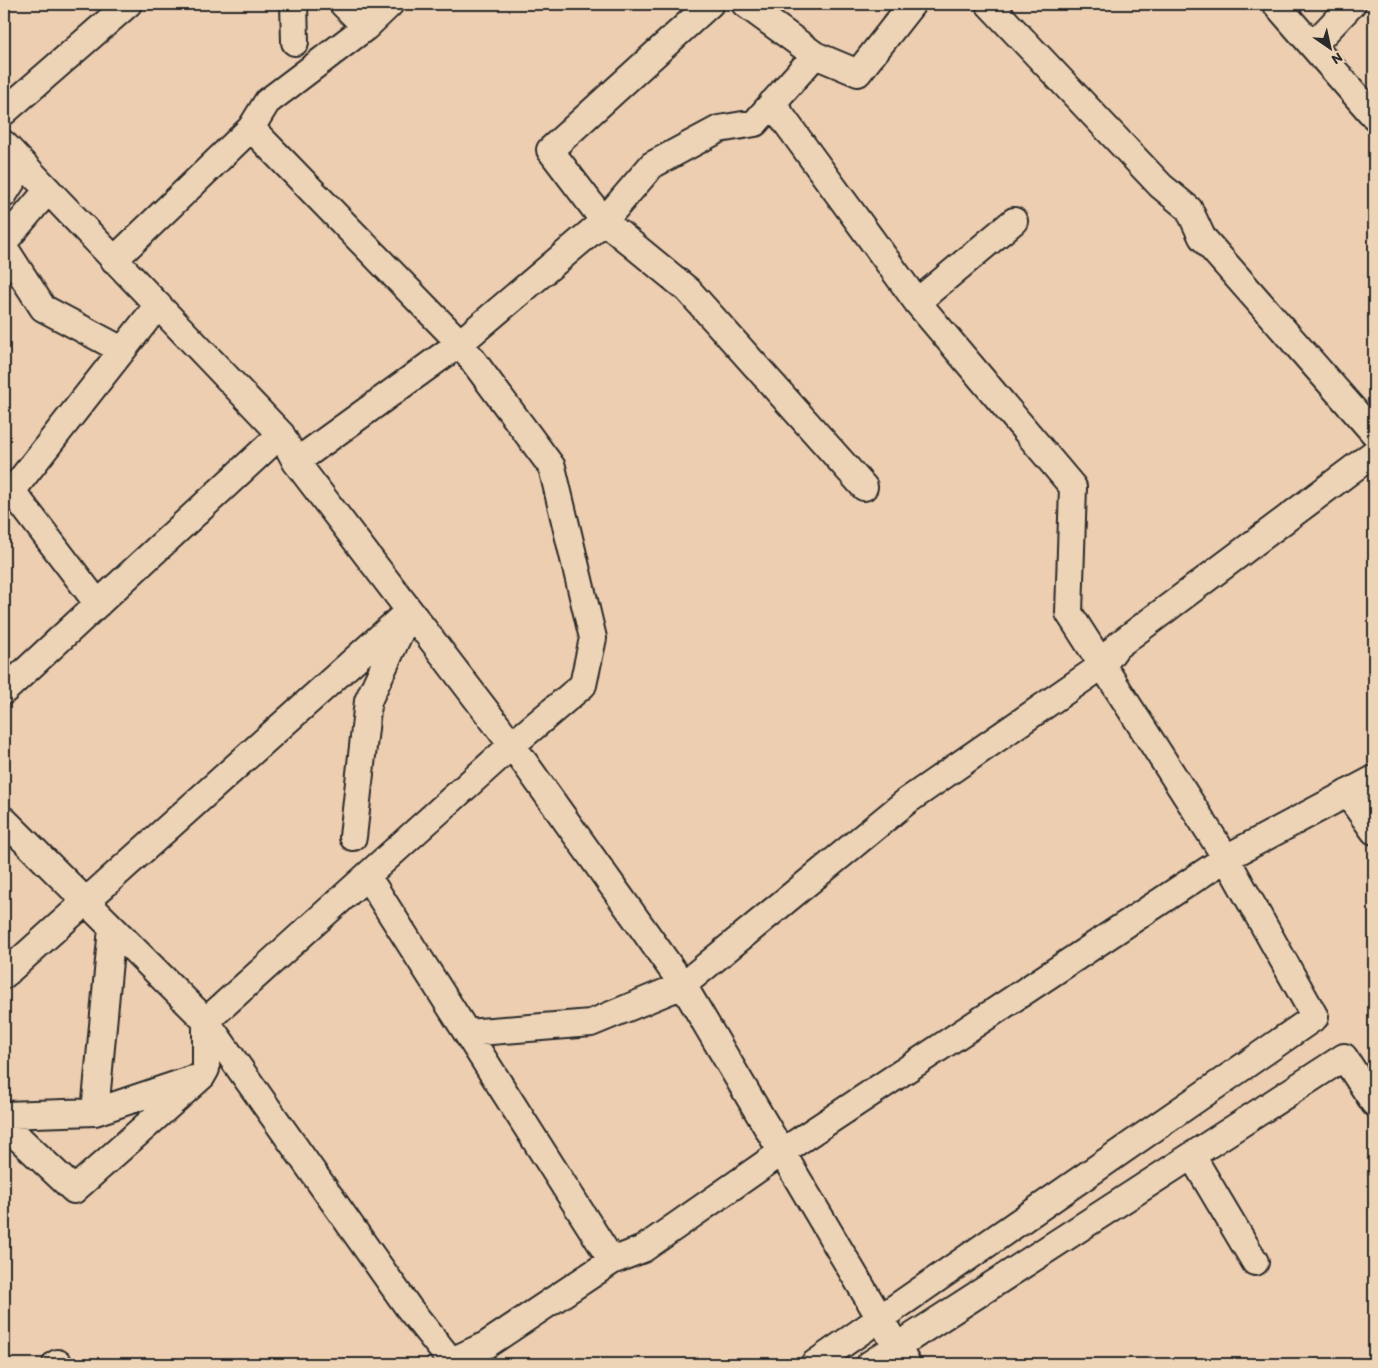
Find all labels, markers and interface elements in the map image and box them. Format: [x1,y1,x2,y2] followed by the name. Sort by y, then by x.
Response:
[1306,22,1356,72] north arrow
[1328,49,1346,68] text: N

